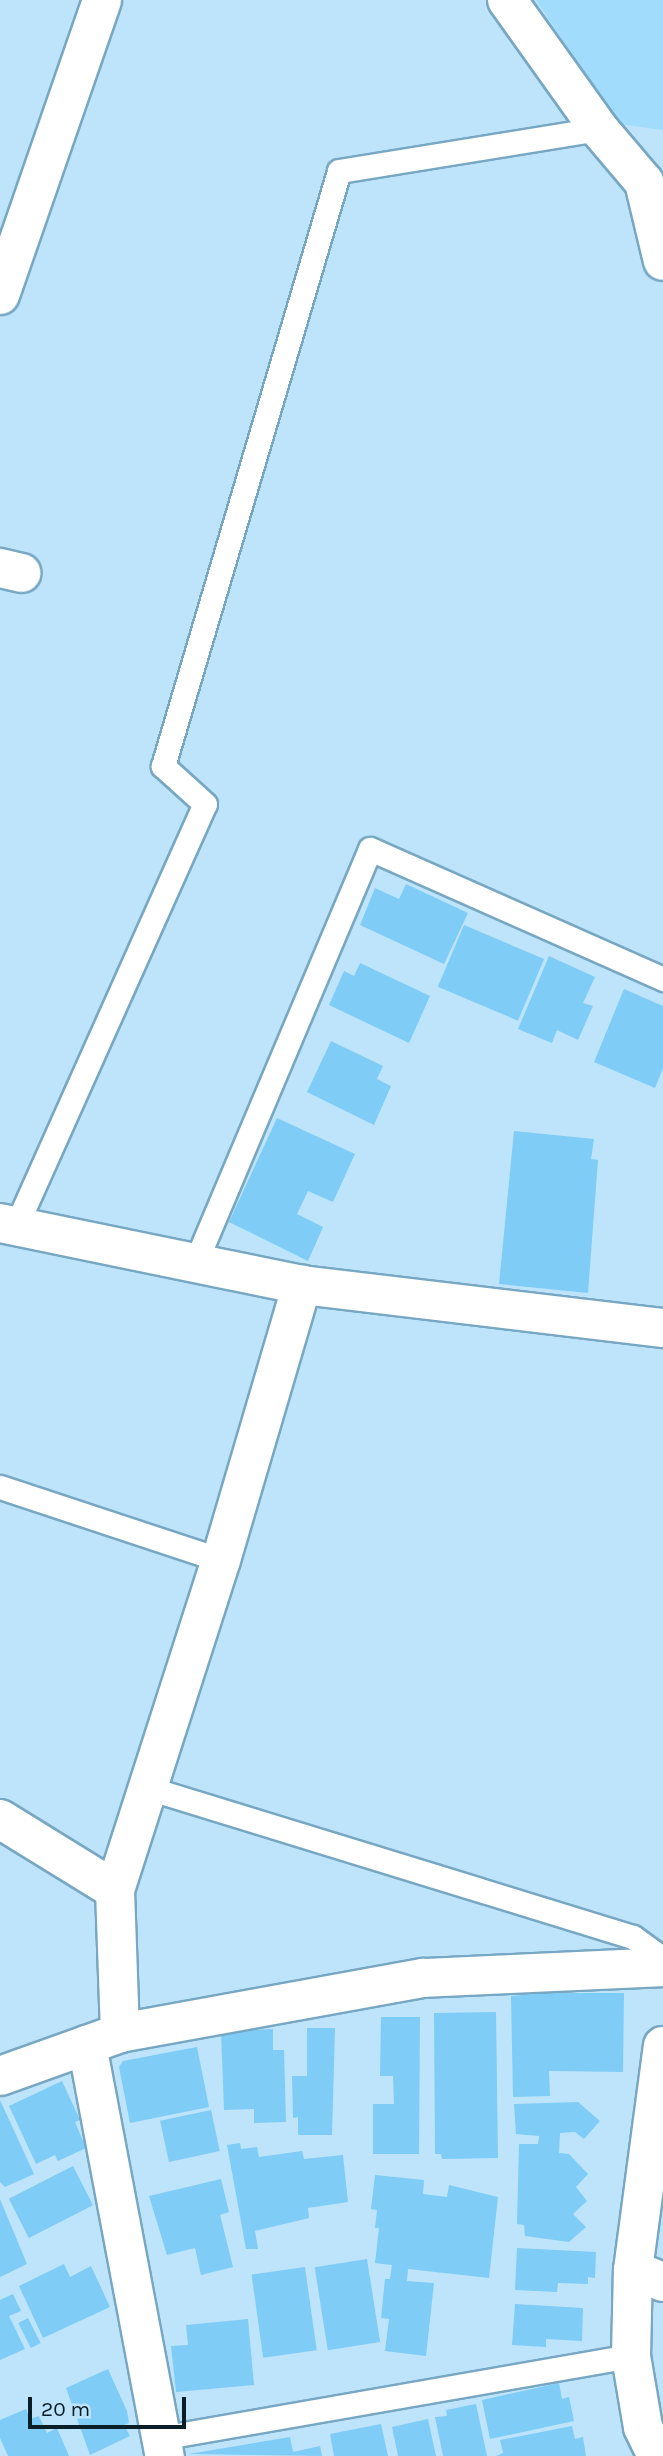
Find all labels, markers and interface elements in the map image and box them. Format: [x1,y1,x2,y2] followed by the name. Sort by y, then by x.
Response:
[32,2382,189,2426] scale bar
[41,2397,90,2421] text: 20 m

